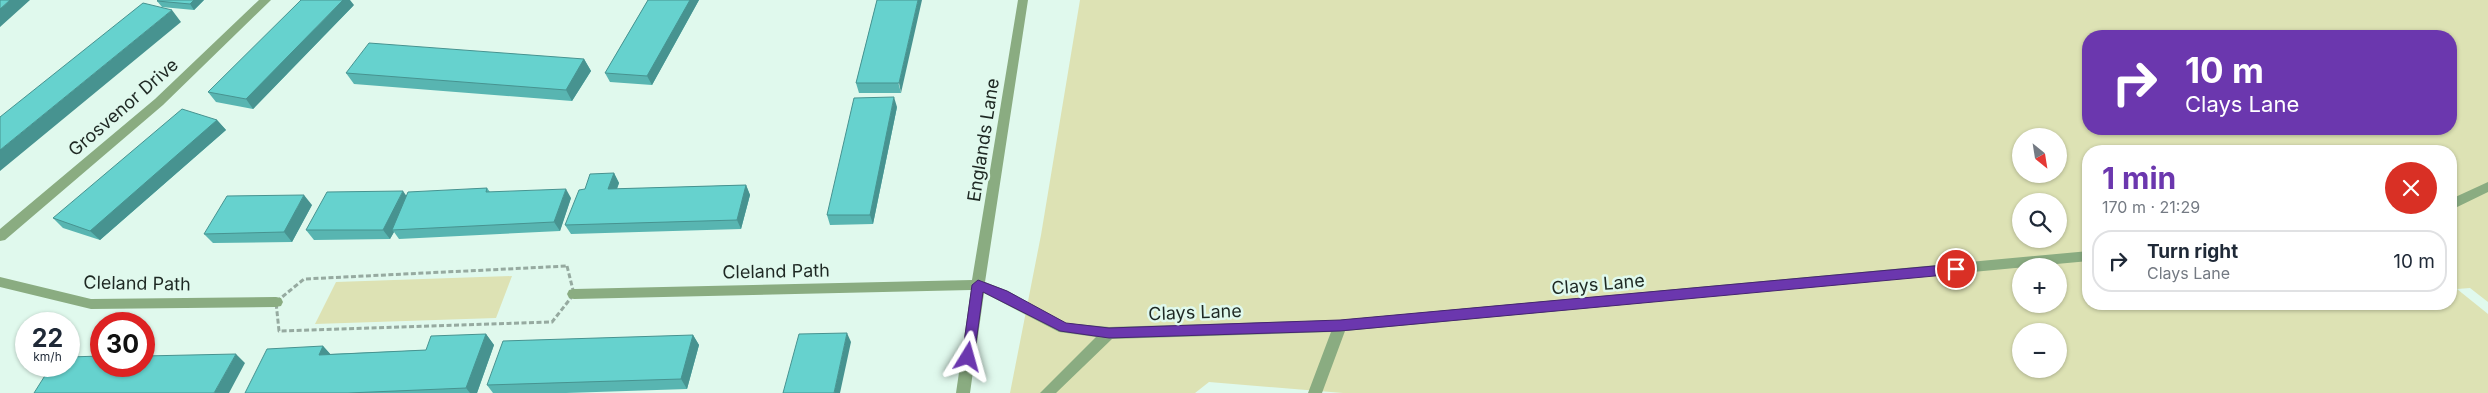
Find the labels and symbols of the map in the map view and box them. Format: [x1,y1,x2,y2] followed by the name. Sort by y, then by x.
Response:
[64,54,182,160] street label: Grosvenor Drive
[963,77,1003,203] street label: Englands Lane
[2012,128,2068,182] north arrow
[1935,248,1977,290] pin
[722,260,830,282] street label: Cleland Path
[1551,269,1645,299] street label: Clays Lane
[83,272,191,294] street label: Cleland Path
[1148,300,1242,324] street label: Clays Lane
[90,312,155,377] speed limit sign: 30
[941,330,993,382] position arrow

